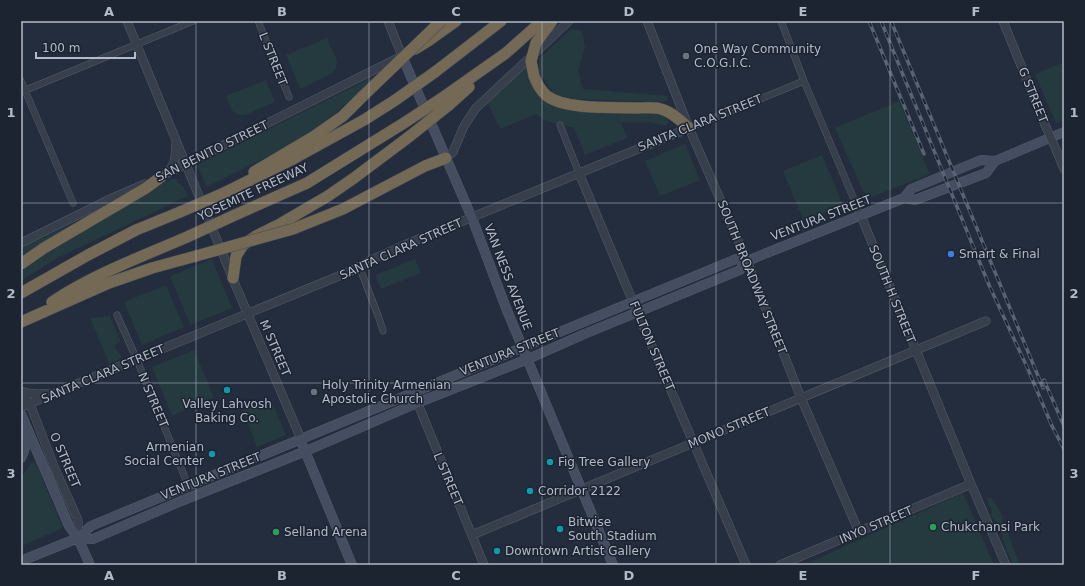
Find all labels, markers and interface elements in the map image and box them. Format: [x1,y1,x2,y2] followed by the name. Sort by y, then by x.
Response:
[104,4,114,19] text: A
[277,4,287,19] text: B
[451,4,461,19] text: C
[624,4,635,19] text: D
[799,4,807,19] text: E
[972,4,980,19] text: F
[256,30,290,88] street label: L STREET
[36,34,135,60] scale bar
[42,41,80,55] text: 100 m
[694,42,821,70] place label: One Way Community C.O.G.I.C.
[681,51,691,61] marker: One Way Community C.O.G.I.C.
[1015,65,1051,126] street label: G STREET
[636,91,765,154] street label: SANTA CLARA STREET
[6,105,16,120] text: 1
[1069,105,1079,120] text: 1
[153,117,271,184] street label: SAN BENITO STREET
[195,160,311,224] street label: YOSEMITE FREEWAY
[769,192,874,244] street label: VENTURA STREET
[715,198,790,357] street label: SOUTH BROADWAY STREET
[338,215,465,282] street label: SANTA CLARA STREET
[481,222,535,332] street label: VAN NESS AVENUE
[866,243,918,346] street label: SOUTH H STREET
[959,247,1040,261] place label: Smart & Final
[946,249,956,259] marker: Smart & Final
[6,286,16,301] text: 2
[1069,286,1079,301] text: 2
[627,299,677,394] street label: FULTON STREET
[257,318,293,379] street label: M STREET
[458,325,563,378] street label: VENTURA STREET
[39,341,167,406] street label: SANTA CLARA STREET
[135,370,171,430] street label: N STREET
[322,378,451,406] place label: Holy Trinity Armenian Apostolic Church
[222,385,232,395] marker: Valley Lahvosh Baking Co.
[309,387,319,397] marker: Holy Trinity Armenian Apostolic Church
[182,397,272,425] place label: Valley Lahvosh Baking Co.
[686,404,773,452] street label: MONO STREET
[47,430,83,491] street label: O STREET
[124,440,204,468] place label: Armenian Social Center
[159,449,264,502] street label: VENTURA STREET
[207,449,217,459] marker: Armenian Social Center
[431,450,466,508] street label: L STREET
[558,455,650,469] place label: Fig Tree Gallery
[545,457,555,467] marker: Fig Tree Gallery
[6,466,16,481] text: 3
[1069,466,1079,481] text: 3
[538,484,621,498] place label: Corridor 2122
[525,486,535,496] marker: Corridor 2122
[837,503,915,547] street label: INYO STREET
[568,515,657,543] place label: Bitwise South Stadium
[941,520,1040,534] place label: Chukchansi Park
[928,522,938,532] marker: Chukchansi Park
[555,524,565,534] marker: Bitwise South Stadium
[284,525,367,539] place label: Selland Arena
[271,527,281,537] marker: Selland Arena
[505,544,651,558] place label: Downtown Artist Gallery
[492,546,502,556] marker: Downtown Artist Gallery
[104,568,114,583] text: A
[277,568,287,583] text: B
[451,568,461,583] text: C
[624,568,635,583] text: D
[799,568,807,583] text: E
[972,568,980,583] text: F

